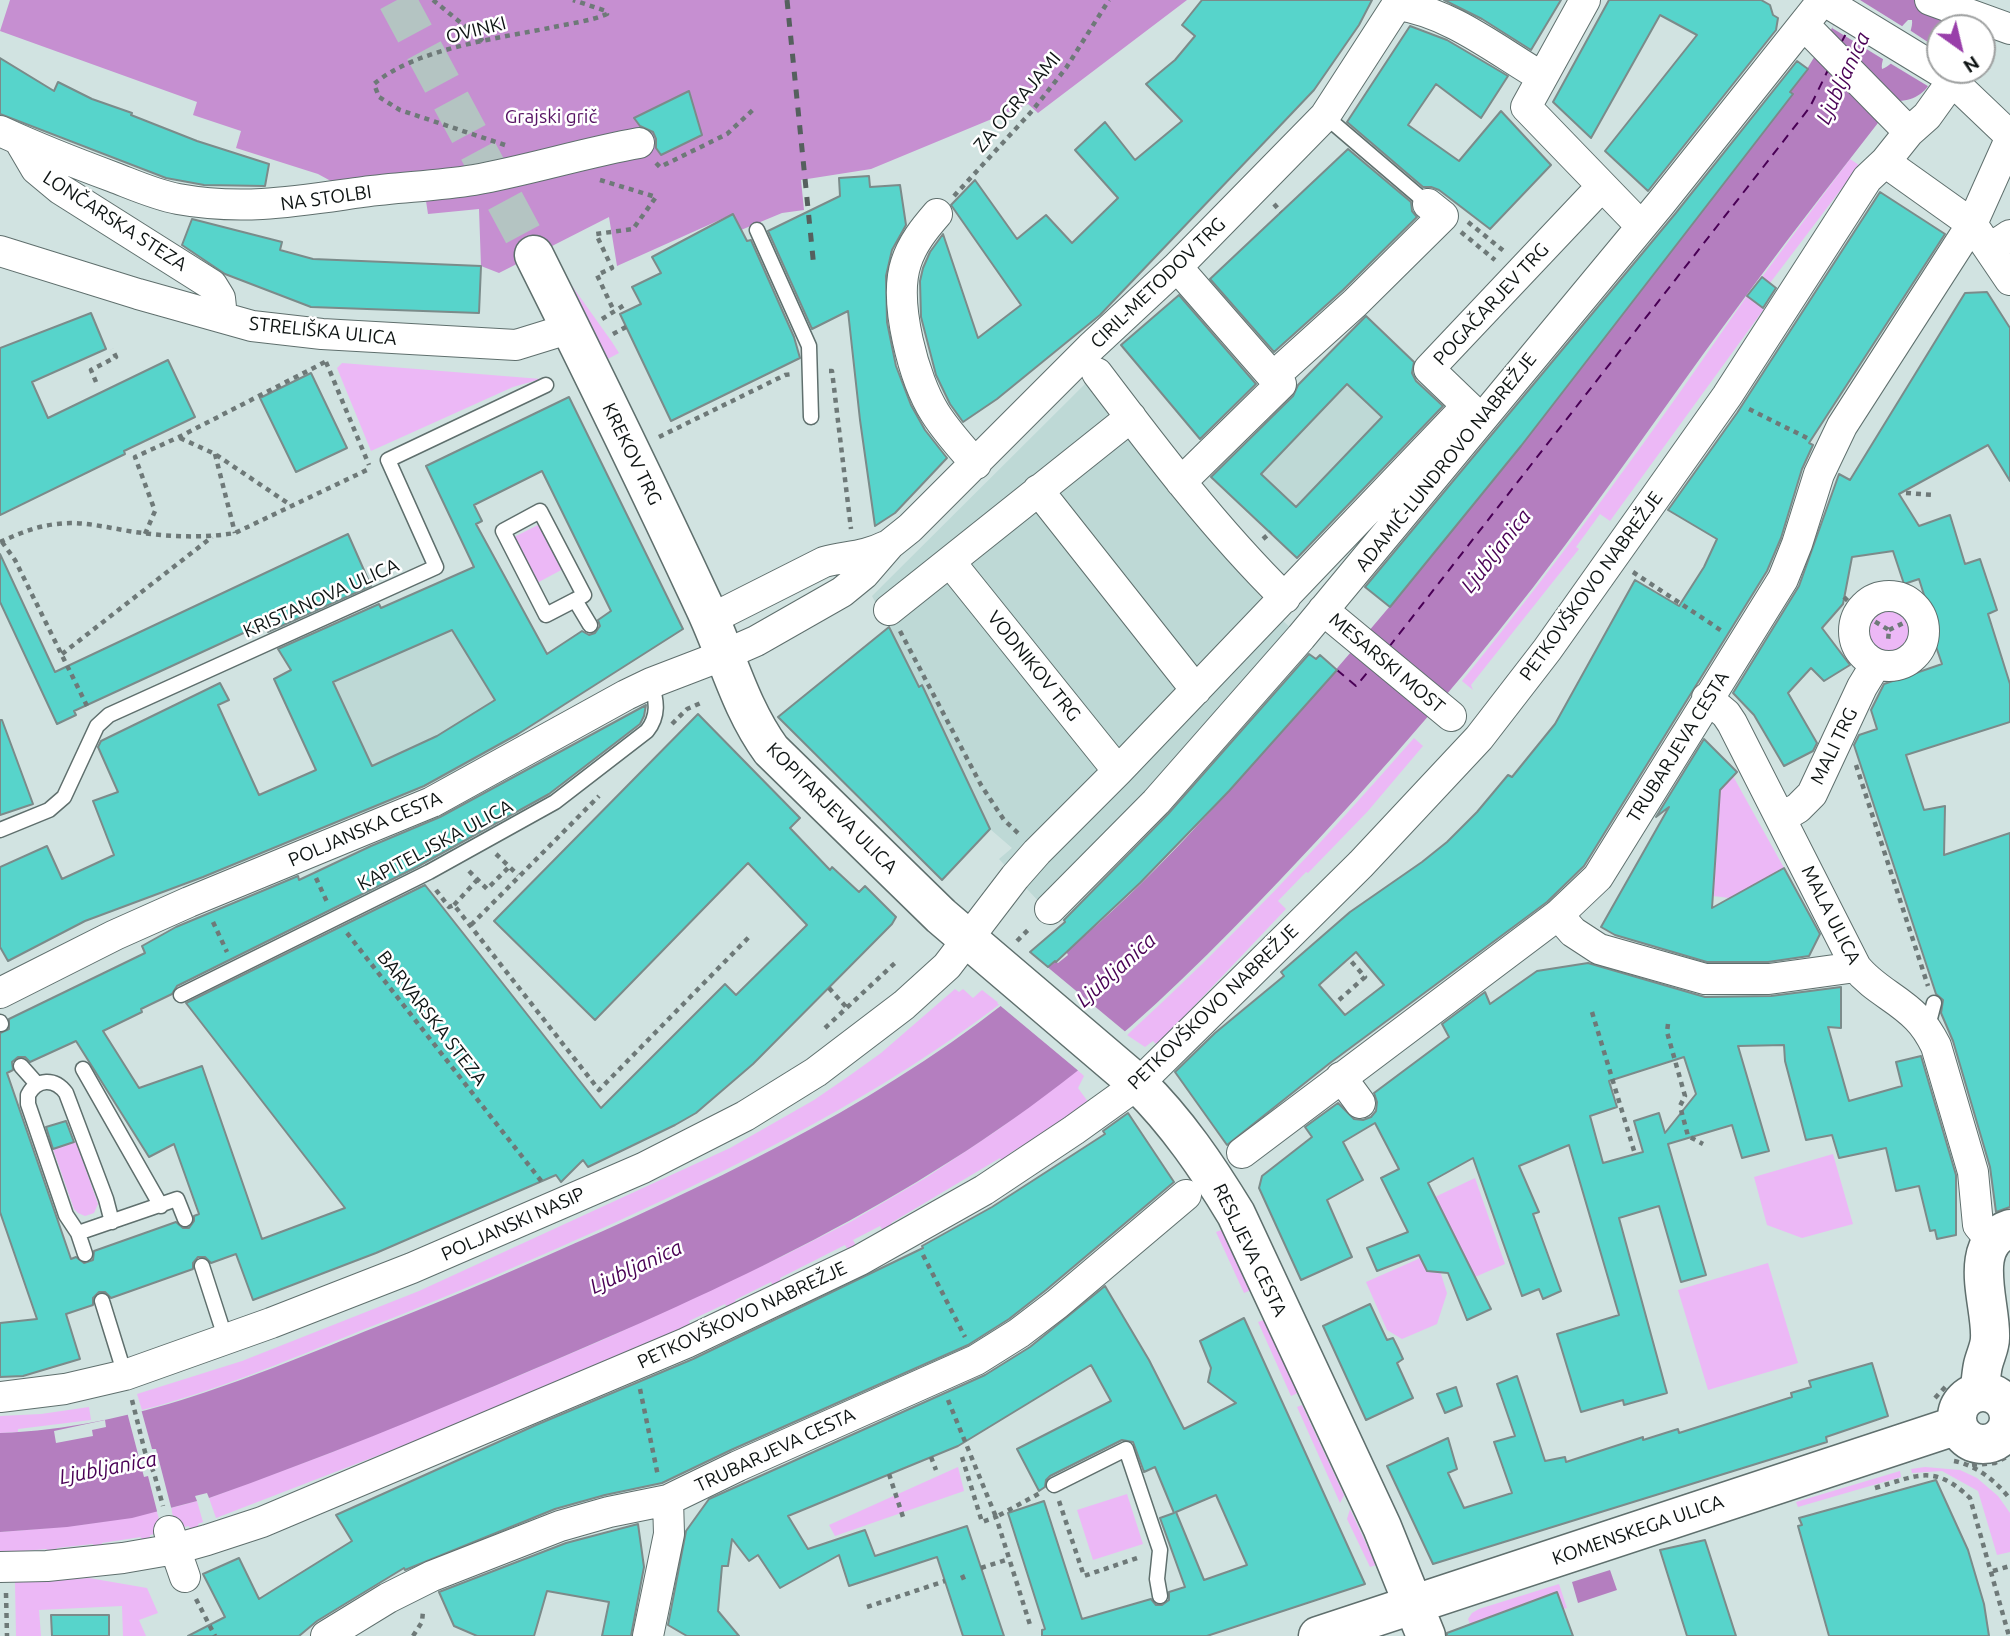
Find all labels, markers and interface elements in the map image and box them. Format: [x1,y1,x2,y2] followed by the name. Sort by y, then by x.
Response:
[443,12,509,48] street label: OVINKI
[1926,14,1996,84] north arrow
[1811,28,1875,128] water label: Ljubljanica
[969,47,1065,157] street label: ZA OGRAJAMI
[1960,52,1984,78] text: N
[505,106,597,128] park label: Grajski grič
[39,166,191,276] street label: LONČARSKA STEZA
[279,180,373,216] street label: NA STOLBI
[1086,213,1230,353] street label: CIRIL-METODOV TRG
[1428,238,1554,370] street label: POGAČARJEV TRG
[248,312,398,350] street label: STRELIŠKA ULICA
[1351,348,1541,576] street label: ADAMIČ-LUNDROVO NABREŽJE
[597,399,667,509] street label: KREKOV TRG
[1515,487,1667,685] street label: PETKOVŠKOVO NABREŽJE
[1456,504,1536,598] water label: Ljubljanica
[240,553,402,643] street label: KRISTANOVA ULICA
[983,606,1085,726] street label: VODNIKOV TRG
[1325,608,1449,718] street label: MESARSKI MOST
[1622,667,1734,827] street label: TRUBARJEVA CESTA
[1806,704,1862,788] street label: MALI TRG
[762,738,902,878] street label: KOPITARJEVA ULICA
[285,786,445,872] street label: POLJANSKA CESTA
[354,794,516,896] street label: KAPITELJSKA ULICA
[1796,862,1866,968] street label: MALA ULICA
[1123,919,1303,1095] street label: PETKOVŠKOVO NABREŽJE
[1071,928,1161,1012] water label: Ljubljanica
[372,946,492,1090] street label: BARVARSKA STEZA
[1208,1180,1292,1320] street label: RESLJEVA CESTA
[438,1182,588,1266] street label: POLJANSKI NASIP
[586,1235,686,1299] water label: Ljubljanica
[634,1256,850,1374] street label: PETKOVŠKOVO NABREŽJE
[691,1403,859,1497] street label: TRUBARJEVA CESTA
[57,1446,159,1490] water label: Ljubljanica
[1549,1490,1727,1570] street label: KOMENSKEGA ULICA

